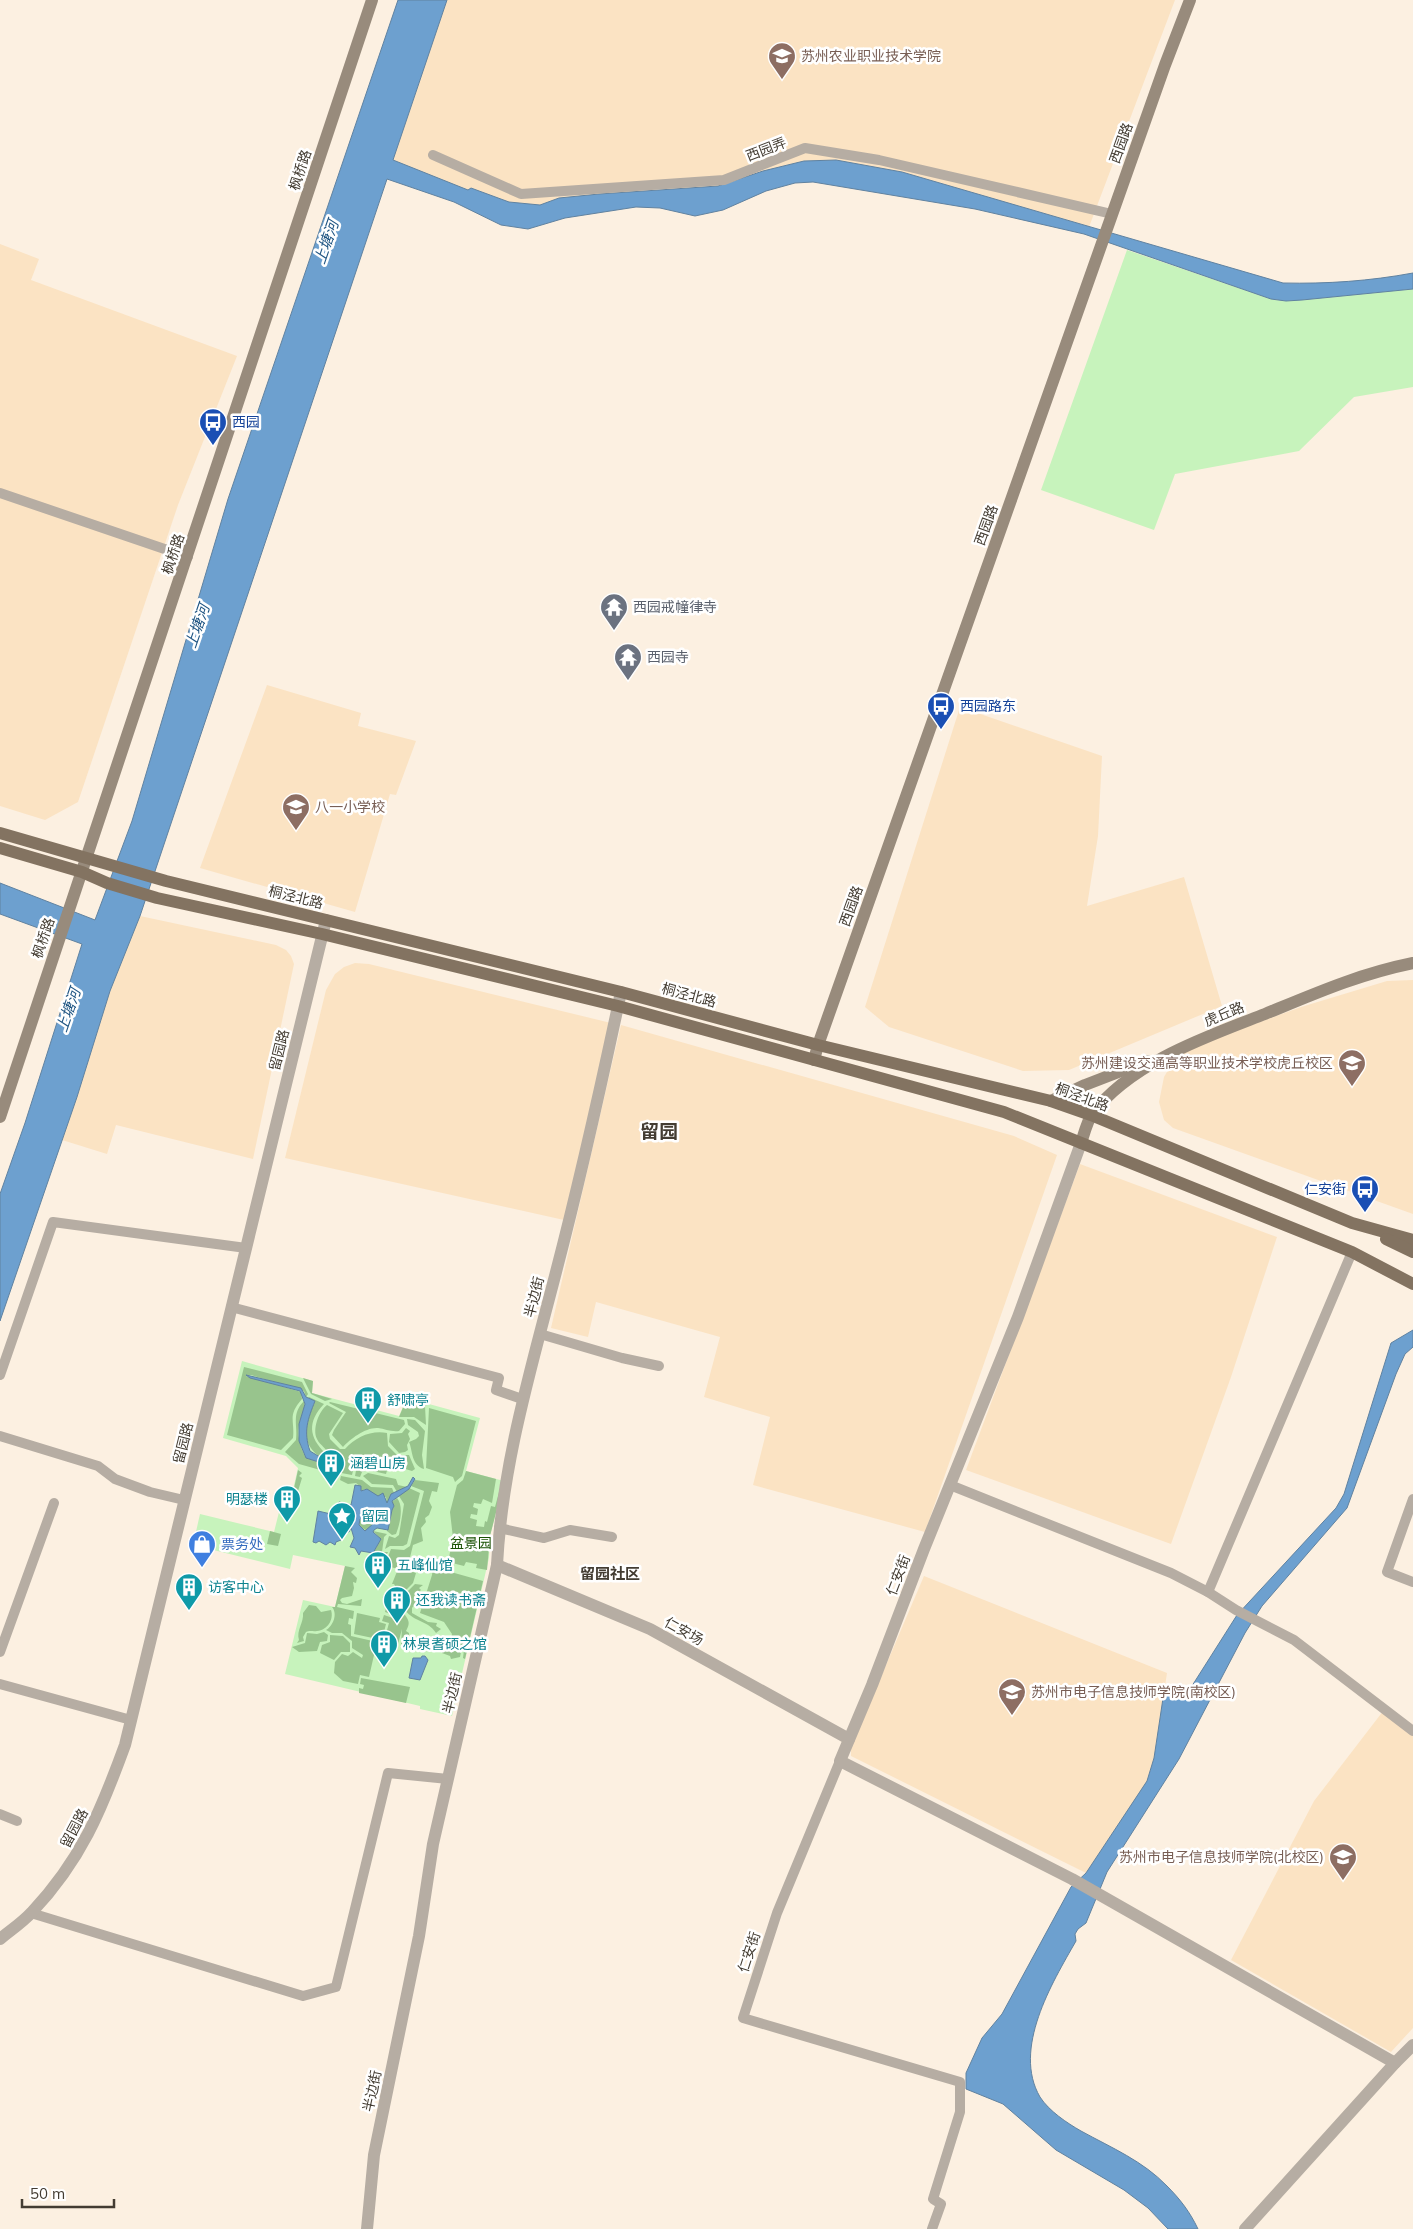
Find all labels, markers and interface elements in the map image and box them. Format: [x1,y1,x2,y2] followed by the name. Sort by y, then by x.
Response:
[767,41,797,80] school or university icon: 苏州农业职业技术学院
[801,47,941,65] place label: 苏州农业职业技术学院
[1105,120,1137,166] street label: 西园路
[743,133,789,165] street label: 西园弄
[285,147,315,193] street label: 枫桥路
[310,215,343,266] water label: 上塘河
[198,407,228,446] bus stop icon: 西园
[232,413,260,431] place label: 西园
[970,502,1002,548] street label: 西园路
[158,531,188,577] street label: 枫桥路
[599,592,629,631] temple icon: 西园戒幢律寺
[633,598,717,616] place label: 西园戒幢律寺
[181,599,214,650] water label: 上塘河
[613,642,643,681] temple icon: 西园寺
[647,648,689,666] place label: 西园寺
[926,691,956,730] bus stop icon: 西园路东
[960,697,1016,715] place label: 西园路东
[281,792,311,831] school or university icon: 八一小学校
[315,798,385,816] place label: 八一小学校
[267,881,325,913] street label: 桐泾北路
[835,883,867,929] street label: 西园路
[28,915,58,961] street label: 枫桥路
[660,979,718,1011] street label: 桐泾北路
[52,983,85,1034] water label: 上塘河
[1201,998,1247,1030] street label: 虎丘路
[265,1027,293,1073] street label: 留园路
[1337,1048,1367,1087] school or university icon: 苏州建设交通高等职业技术学校虎丘校区
[1081,1054,1333,1072] place label: 苏州建设交通高等职业技术学校虎丘校区
[1053,1079,1111,1115] street label: 桐泾北路
[640,1119,678,1143] district label: 留园
[1350,1174,1380,1213] bus stop icon: 仁安街
[1304,1180,1346,1198] place label: 仁安街
[520,1274,548,1320] street label: 半边街
[353,1385,383,1424] building icon: 舒啸亭
[387,1391,429,1409] place label: 舒啸亭
[169,1420,197,1466] street label: 留园路
[316,1448,346,1487] building icon: 涵碧山房
[350,1454,406,1472] place label: 涵碧山房
[272,1484,302,1523] building icon: 明瑟楼
[226,1490,268,1508] place label: 明瑟楼
[327,1501,357,1540] place icon: 留园
[361,1507,389,1525] place label: 留园
[187,1529,217,1568] shop icon: 票务处
[450,1534,492,1552] park label: 盆景园
[221,1535,263,1553] place label: 票务处
[363,1550,393,1589] building icon: 五峰仙馆
[882,1552,914,1598] street label: 仁安街
[397,1556,453,1574] place label: 五峰仙馆
[580,1564,640,1583] district label: 留园社区
[174,1572,204,1611] building icon: 访客中心
[208,1578,264,1596] place label: 访客中心
[382,1585,412,1624] building icon: 还我读书斋
[416,1591,486,1609] place label: 还我读书斋
[661,1613,707,1649] street label: 仁安场
[369,1629,399,1668] building icon: 林泉耆硕之馆
[403,1635,487,1653] place label: 林泉耆硕之馆
[439,1671,465,1715] street label: 半边街
[997,1677,1027,1716] school or university icon: 苏州市电子信息技师学院(南校区)
[1031,1683,1236,1701] place label: 苏州市电子信息技师学院(南校区)
[56,1805,92,1851] street label: 留园路
[1328,1842,1358,1881] school or university icon: 苏州市电子信息技师学院(北校区)
[1119,1848,1324,1866] place label: 苏州市电子信息技师学院(北校区)
[734,1929,764,1975] street label: 仁安街
[359,2069,385,2113] street label: 半边街
[22,2176,115,2208] scale bar
[30,2184,65,2203] text: 50 m

